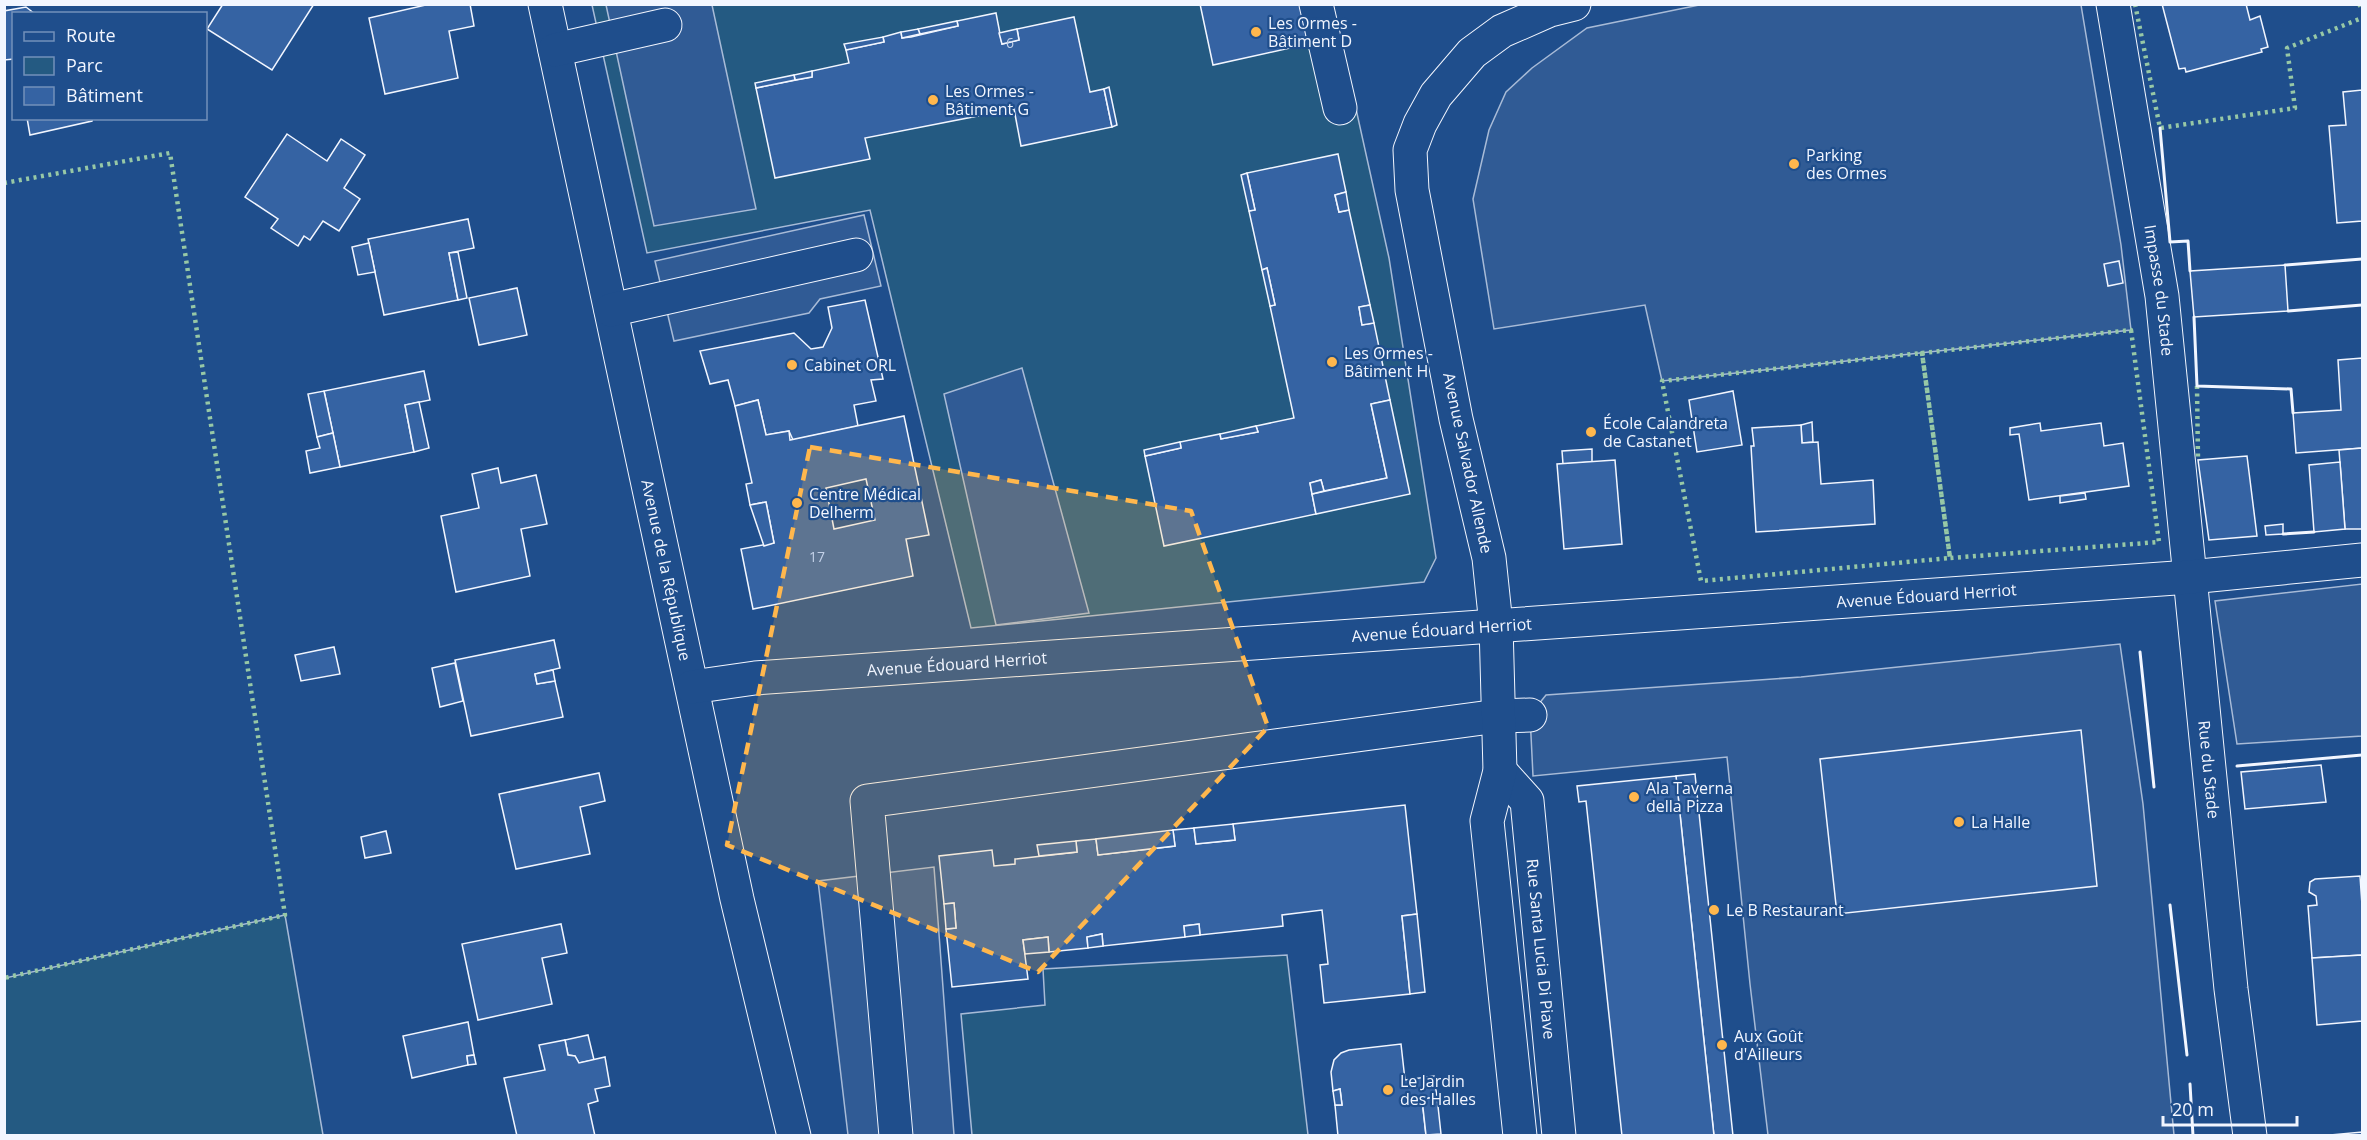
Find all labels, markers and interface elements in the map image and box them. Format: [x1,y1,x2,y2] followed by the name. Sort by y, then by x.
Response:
[12,12,207,120] legend
[1268,12,1357,52] place label: Les Ormes - Bâtiment D
[66,23,116,47] text: Route
[1249,25,1263,39] marker: Les Ormes - Bâtiment D
[1006,33,1014,52] house number: 6
[66,53,103,77] text: Parc
[945,80,1034,120] place label: Les Ormes - Bâtiment G
[66,83,143,107] text: Bâtiment
[926,93,940,107] marker: Les Ormes - Bâtiment G
[1806,144,1887,184] place label: Parking des Ormes
[1787,157,1801,171] marker: Parking des Ormes
[2139,223,2179,357] street label: Impasse du Stade
[1344,342,1433,382] place label: Les Ormes - Bâtiment H
[804,354,896,376] place label: Cabinet ORL
[1325,355,1339,369] marker: Les Ormes - Bâtiment H
[785,358,799,372] marker: Cabinet ORL
[1438,371,1498,555] street label: Avenue Salvador Allende
[1603,412,1728,452] place label: École Calandreta de Castanet
[1584,425,1598,439] marker: École Calandreta de Castanet
[636,477,697,663] street label: Avenue de la République
[809,483,921,523] place label: Centre Médical Delherm
[790,496,804,510] marker: Centre Médical Delherm
[809,547,825,566] house number: 17
[1836,578,2018,613] street label: Avenue Édouard Herriot
[1351,612,1533,647] street label: Avenue Édouard Herriot
[866,646,1048,681] street label: Avenue Édouard Herriot
[2193,719,2225,820] street label: Rue du Stade
[1646,777,1733,817] place label: Ala Taverna della Pizza
[1627,790,1641,804] marker: Ala Taverna della Pizza
[1971,811,2030,833] place label: La Halle
[1952,815,1966,829] marker: La Halle
[1522,858,1561,1040] street label: Rue Santa Lucia Di Piave
[1726,899,1844,921] place label: Le B Restaurant
[1707,903,1721,917] marker: Le B Restaurant
[1734,1025,1804,1065] place label: Aux Goût d'Ailleurs
[1715,1038,1729,1052] marker: Aux Goût d'Ailleurs
[1400,1070,1476,1110] place label: Le Jardin des Halles
[1381,1083,1395,1097] marker: Le Jardin des Halles
[2163,1089,2296,1127] scale bar
[2172,1097,2214,1121] text: 20 m

